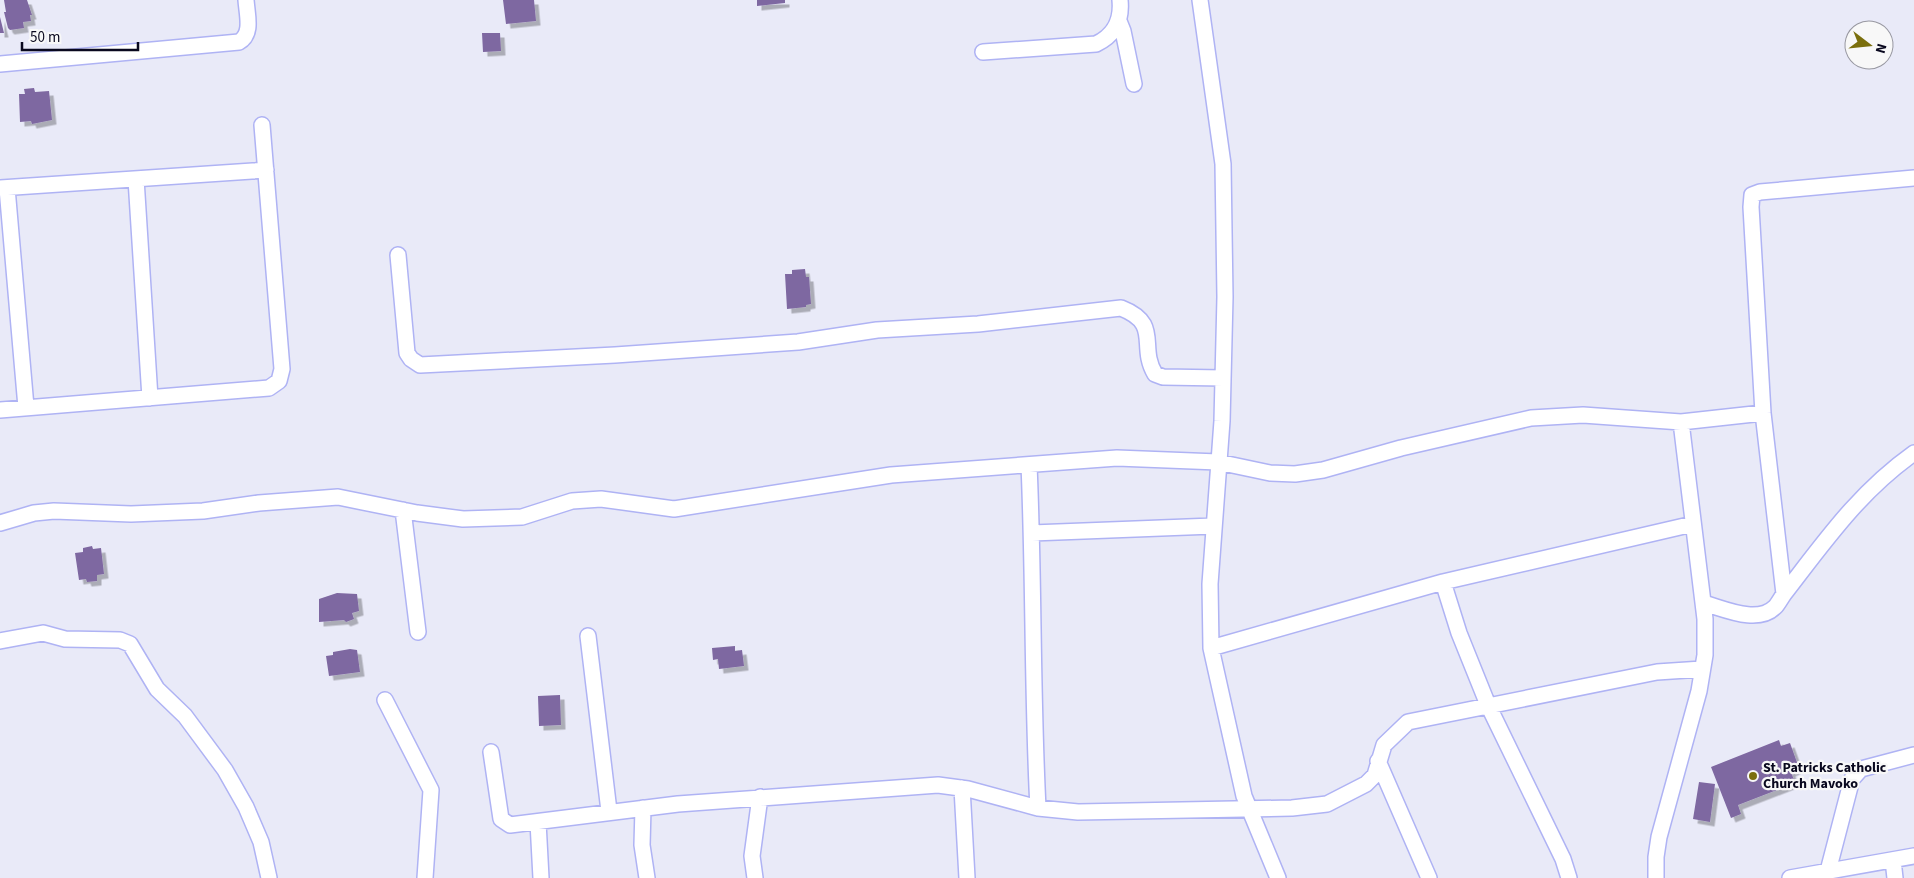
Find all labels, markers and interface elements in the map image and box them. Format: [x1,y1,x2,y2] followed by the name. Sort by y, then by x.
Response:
[22,20,139,52] scale bar
[1844,20,1894,70] north arrow
[30,27,60,48] text: 50 m
[1870,41,1891,56] text: N
[1763,758,1887,794] place label: St. Patricks Catholic Church Mavoko
[1747,770,1759,782] marker: St. Patricks Catholic Church Mavoko

